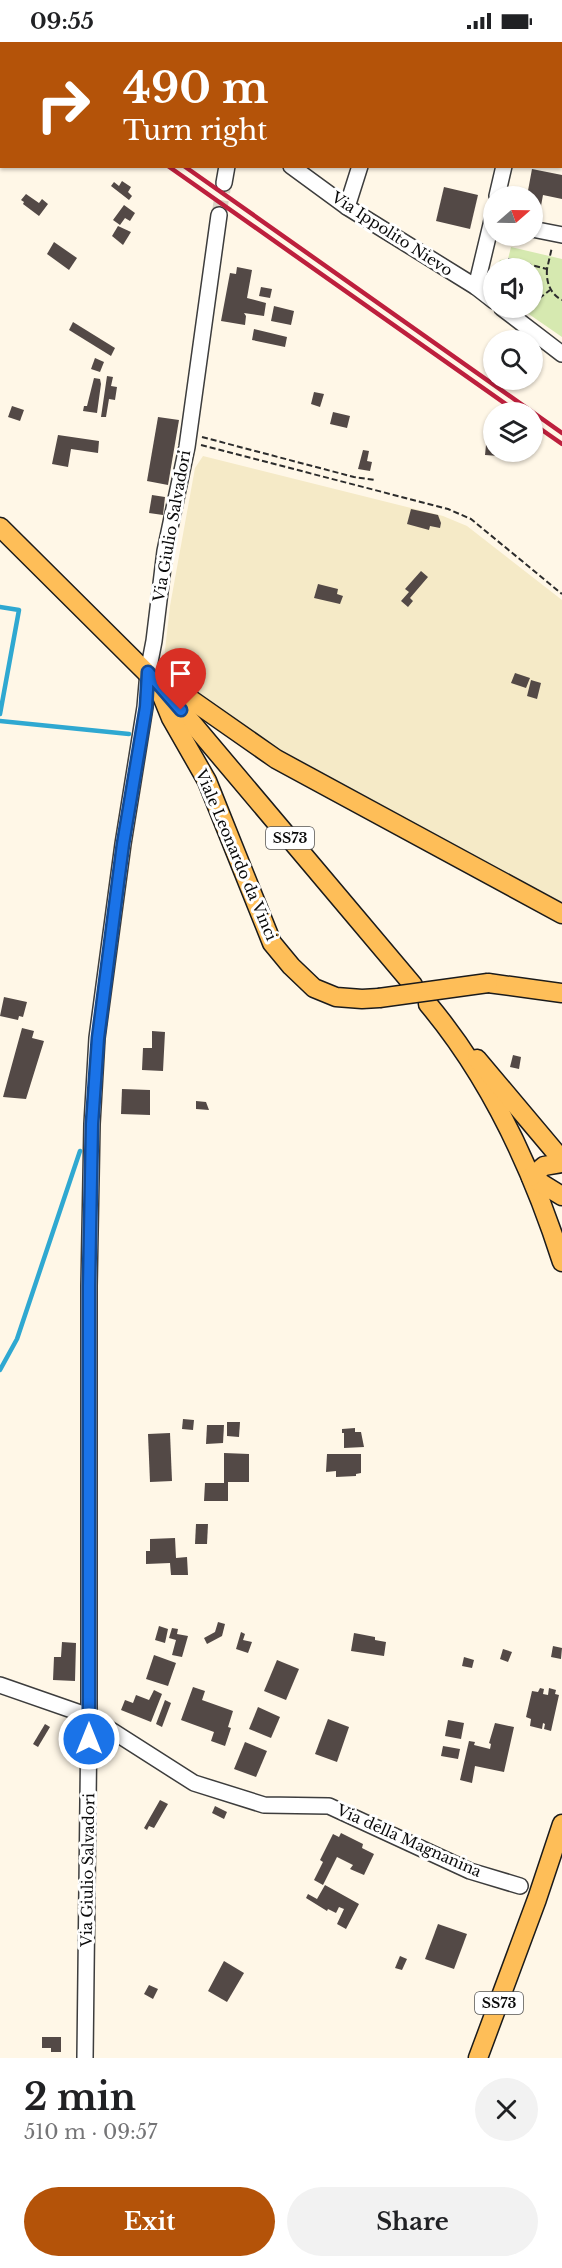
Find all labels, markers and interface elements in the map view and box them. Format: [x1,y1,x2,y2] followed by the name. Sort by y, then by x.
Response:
[30,8,94,35] text: 09:55
[123,62,269,114] text: 490 m
[24,66,102,144] icon: right
[123,114,267,147] text: Turn right
[483,186,543,246] north arrow
[483,186,543,462] map controls
[327,187,457,280] street label: Via Ippolito Nievo
[483,258,543,318] button: sound
[483,330,543,390] button: search
[483,402,543,462] button: layers
[149,449,194,604] street label: Via Giulio Salvadori
[155,648,206,710] pin
[164,657,197,690] icon: arrive
[191,765,281,943] street label: Viale Leonardo da Vinci
[266,827,314,849] road number: SS73
[57,1707,121,1771] position arrow
[77,1793,98,1948] street label: Via Giulio Salvadori
[333,1800,485,1881] street label: Via della Magnanina
[475,1992,523,2014] road number: SS73
[24,2075,136,2120] text: 2 min
[475,2078,538,2141] button: close
[24,2120,157,2144] text: 510 m · 09:57
[24,2187,275,2256] button: Exit
[287,2187,538,2256] button: Share

